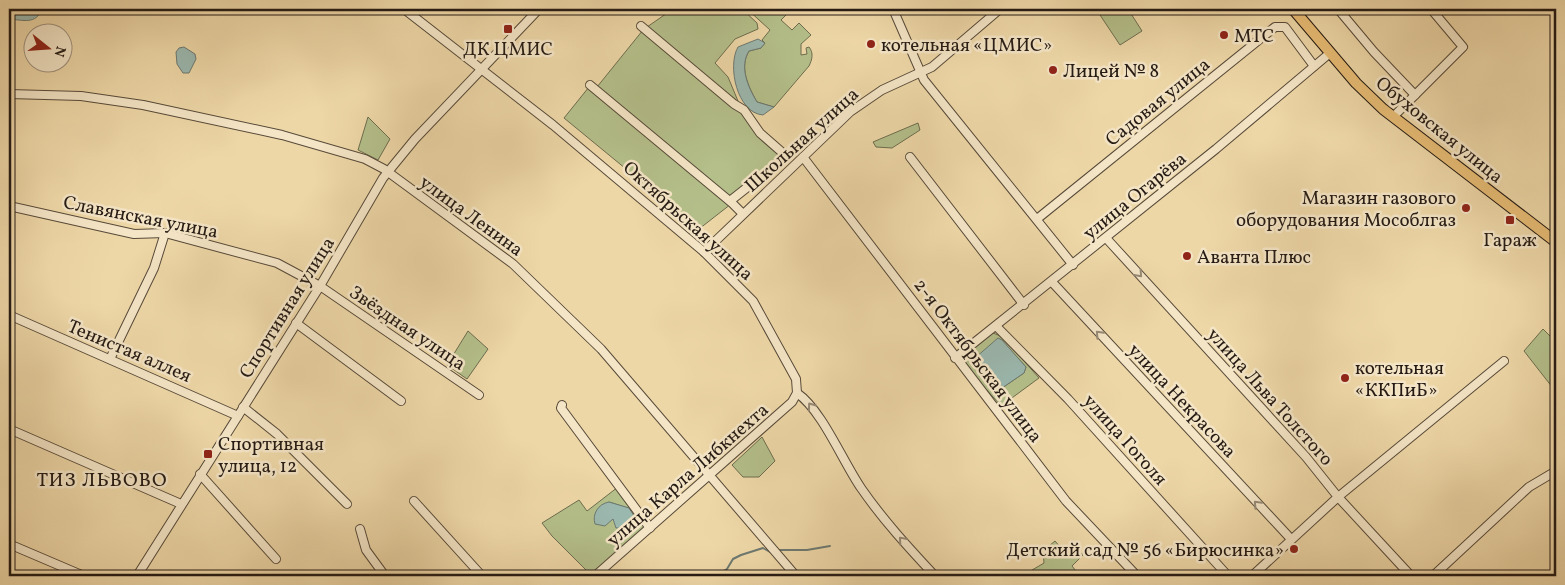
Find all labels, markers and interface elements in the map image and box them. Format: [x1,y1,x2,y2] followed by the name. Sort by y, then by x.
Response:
[22,22,72,72] north arrow
[502,23,514,35] marker: ДК ЦМИС
[1234,24,1274,50] place label: МТС
[1218,29,1230,41] marker: МТС
[881,33,1052,59] place label: котельная «ЦМИС»
[463,37,553,63] place label: ДК ЦМИС
[865,38,877,50] marker: котельная «ЦМИС»
[48,44,70,59] text: N
[1100,52,1216,153] street label: Садовая улица
[1063,59,1159,85] place label: Лицей № 8
[1047,64,1059,76] marker: Лицей № 8
[1369,71,1508,190] street label: Обуховская улица
[739,82,865,199] street label: Школьная улица
[1078,147,1193,247] street label: улица Огарёва
[617,156,759,287] street label: Октябрьская улица
[414,170,528,263] street label: улица Ленина
[1236,186,1456,234] place label: Магазин газового оборудования Мособлгаз
[61,190,220,246] street label: Славянская улица
[1460,202,1472,214] marker: Магазин газового оборудования Мособлгаз
[1504,214,1516,226] marker: Гараж
[1483,228,1537,254] place label: Гараж
[234,232,342,384] street label: Спортивная улица
[1197,245,1311,271] place label: Аванта Плюс
[1181,250,1193,262] marker: Аванта Плюс
[1133,269,1142,278] one-way arrow
[907,274,1048,449] street label: 2-я Октябрьская улица
[343,280,470,377] street label: Звёздная улица
[63,314,195,390] street label: Тенистая аллея
[1200,323,1339,472] street label: улица Льва Толстого
[1096,330,1105,339] one-way arrow
[1121,338,1242,464] street label: улица Некрасова
[1355,356,1444,404] place label: котельная «ККПиБ»
[1339,372,1351,384] marker: котельная «ККПиБ»
[1076,389,1173,492] street label: улица Гоголя
[602,398,775,553] street label: улица Карла Либкнехта
[808,402,817,412] one-way arrow
[218,432,324,480] place label: Спортивная улица, 12
[202,448,214,460] marker: Спортивная улица, 12
[36,467,168,495] district label: ТИЗ ЛЬВОВО
[1254,501,1263,510] one-way arrow
[899,537,908,546] one-way arrow
[1006,538,1284,564] place label: Детский сад № 56 «Бирюсинка»
[1288,543,1300,555] marker: Детский сад № 56 «Бирюсинка»

